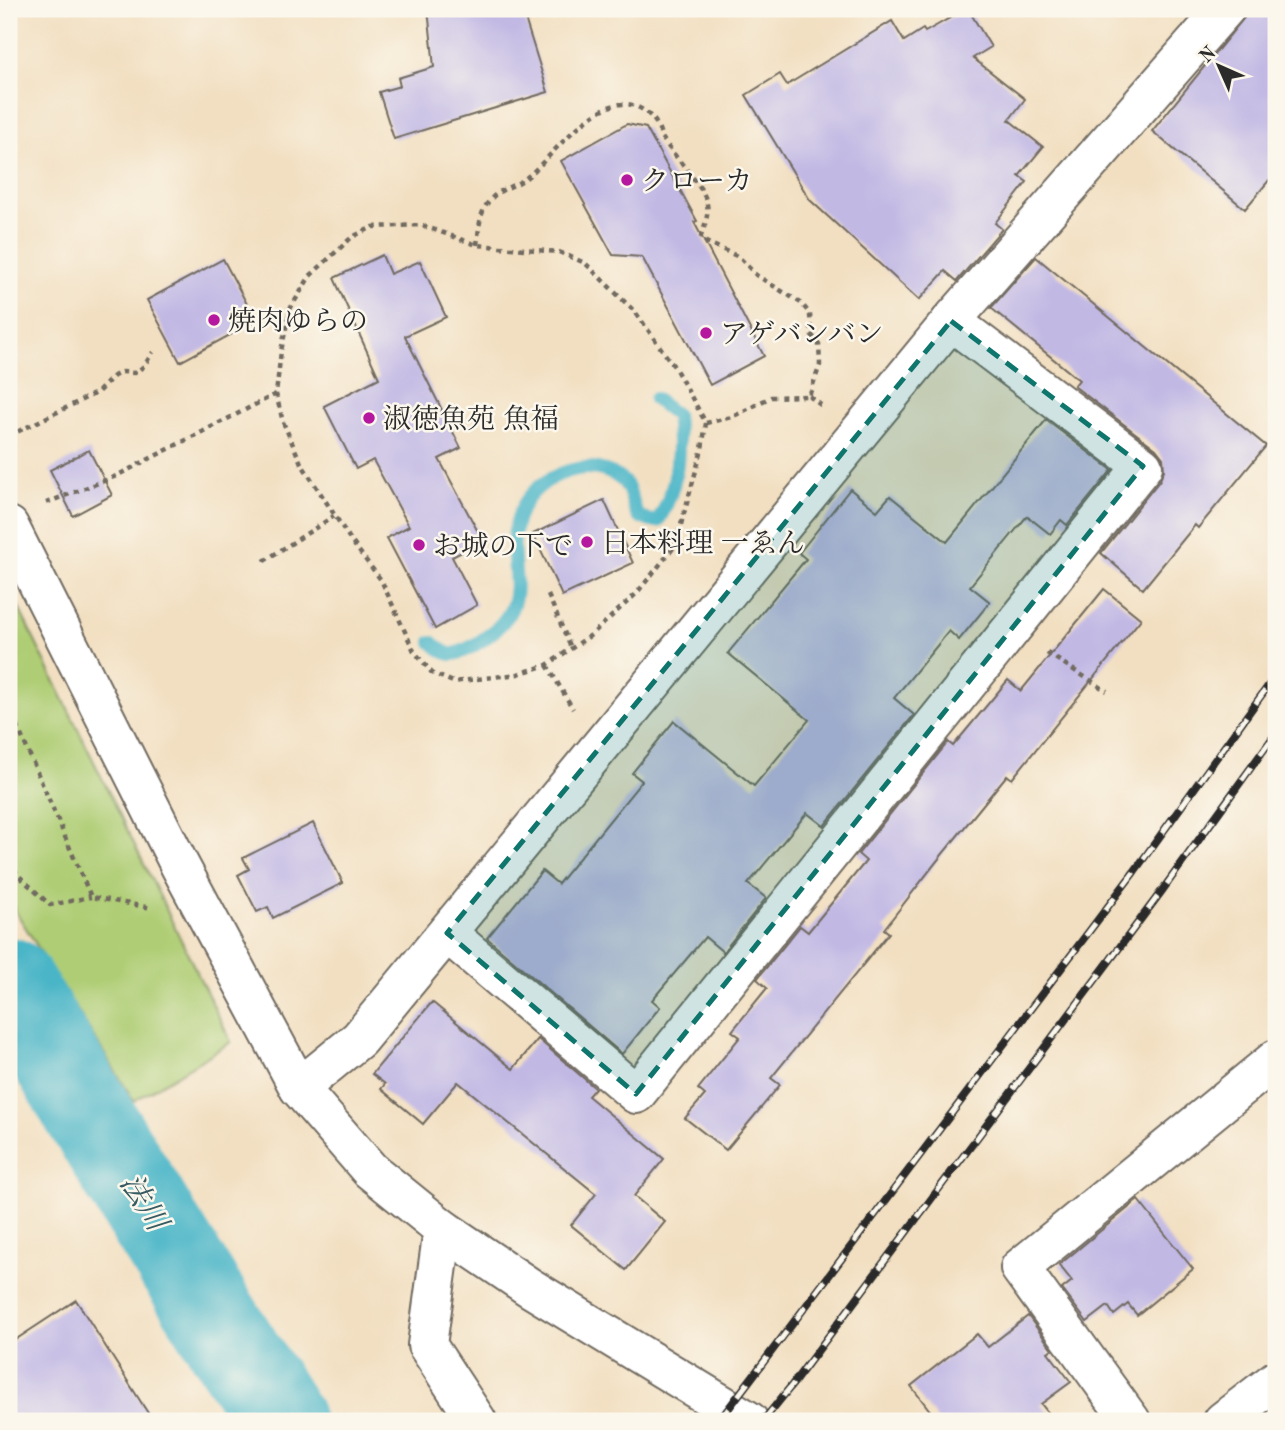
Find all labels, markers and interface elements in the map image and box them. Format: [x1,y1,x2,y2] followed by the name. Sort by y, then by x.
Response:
[1184,32,1254,102] north arrow
[1197,44,1221,68] text: N
[641,168,752,197] place label: クローカ
[619,172,635,188] marker: クローカ
[228,306,368,337] place label: 焼肉ゆらの
[206,312,222,328] marker: 焼肉ゆらの
[720,320,884,350] place label: アゲバンバン
[698,325,714,341] marker: アゲバンバン
[383,404,559,435] place label: 淑徳魚苑 魚福
[361,410,377,426] marker: 淑徳魚苑 魚福
[601,528,805,559] place label: 日本料理 一ゑん
[433,531,573,562] place label: お城の下で
[579,534,595,550] marker: 日本料理 一ゑん
[411,537,427,553] marker: お城の下で
[114,1169,174,1239] water label: 法川

